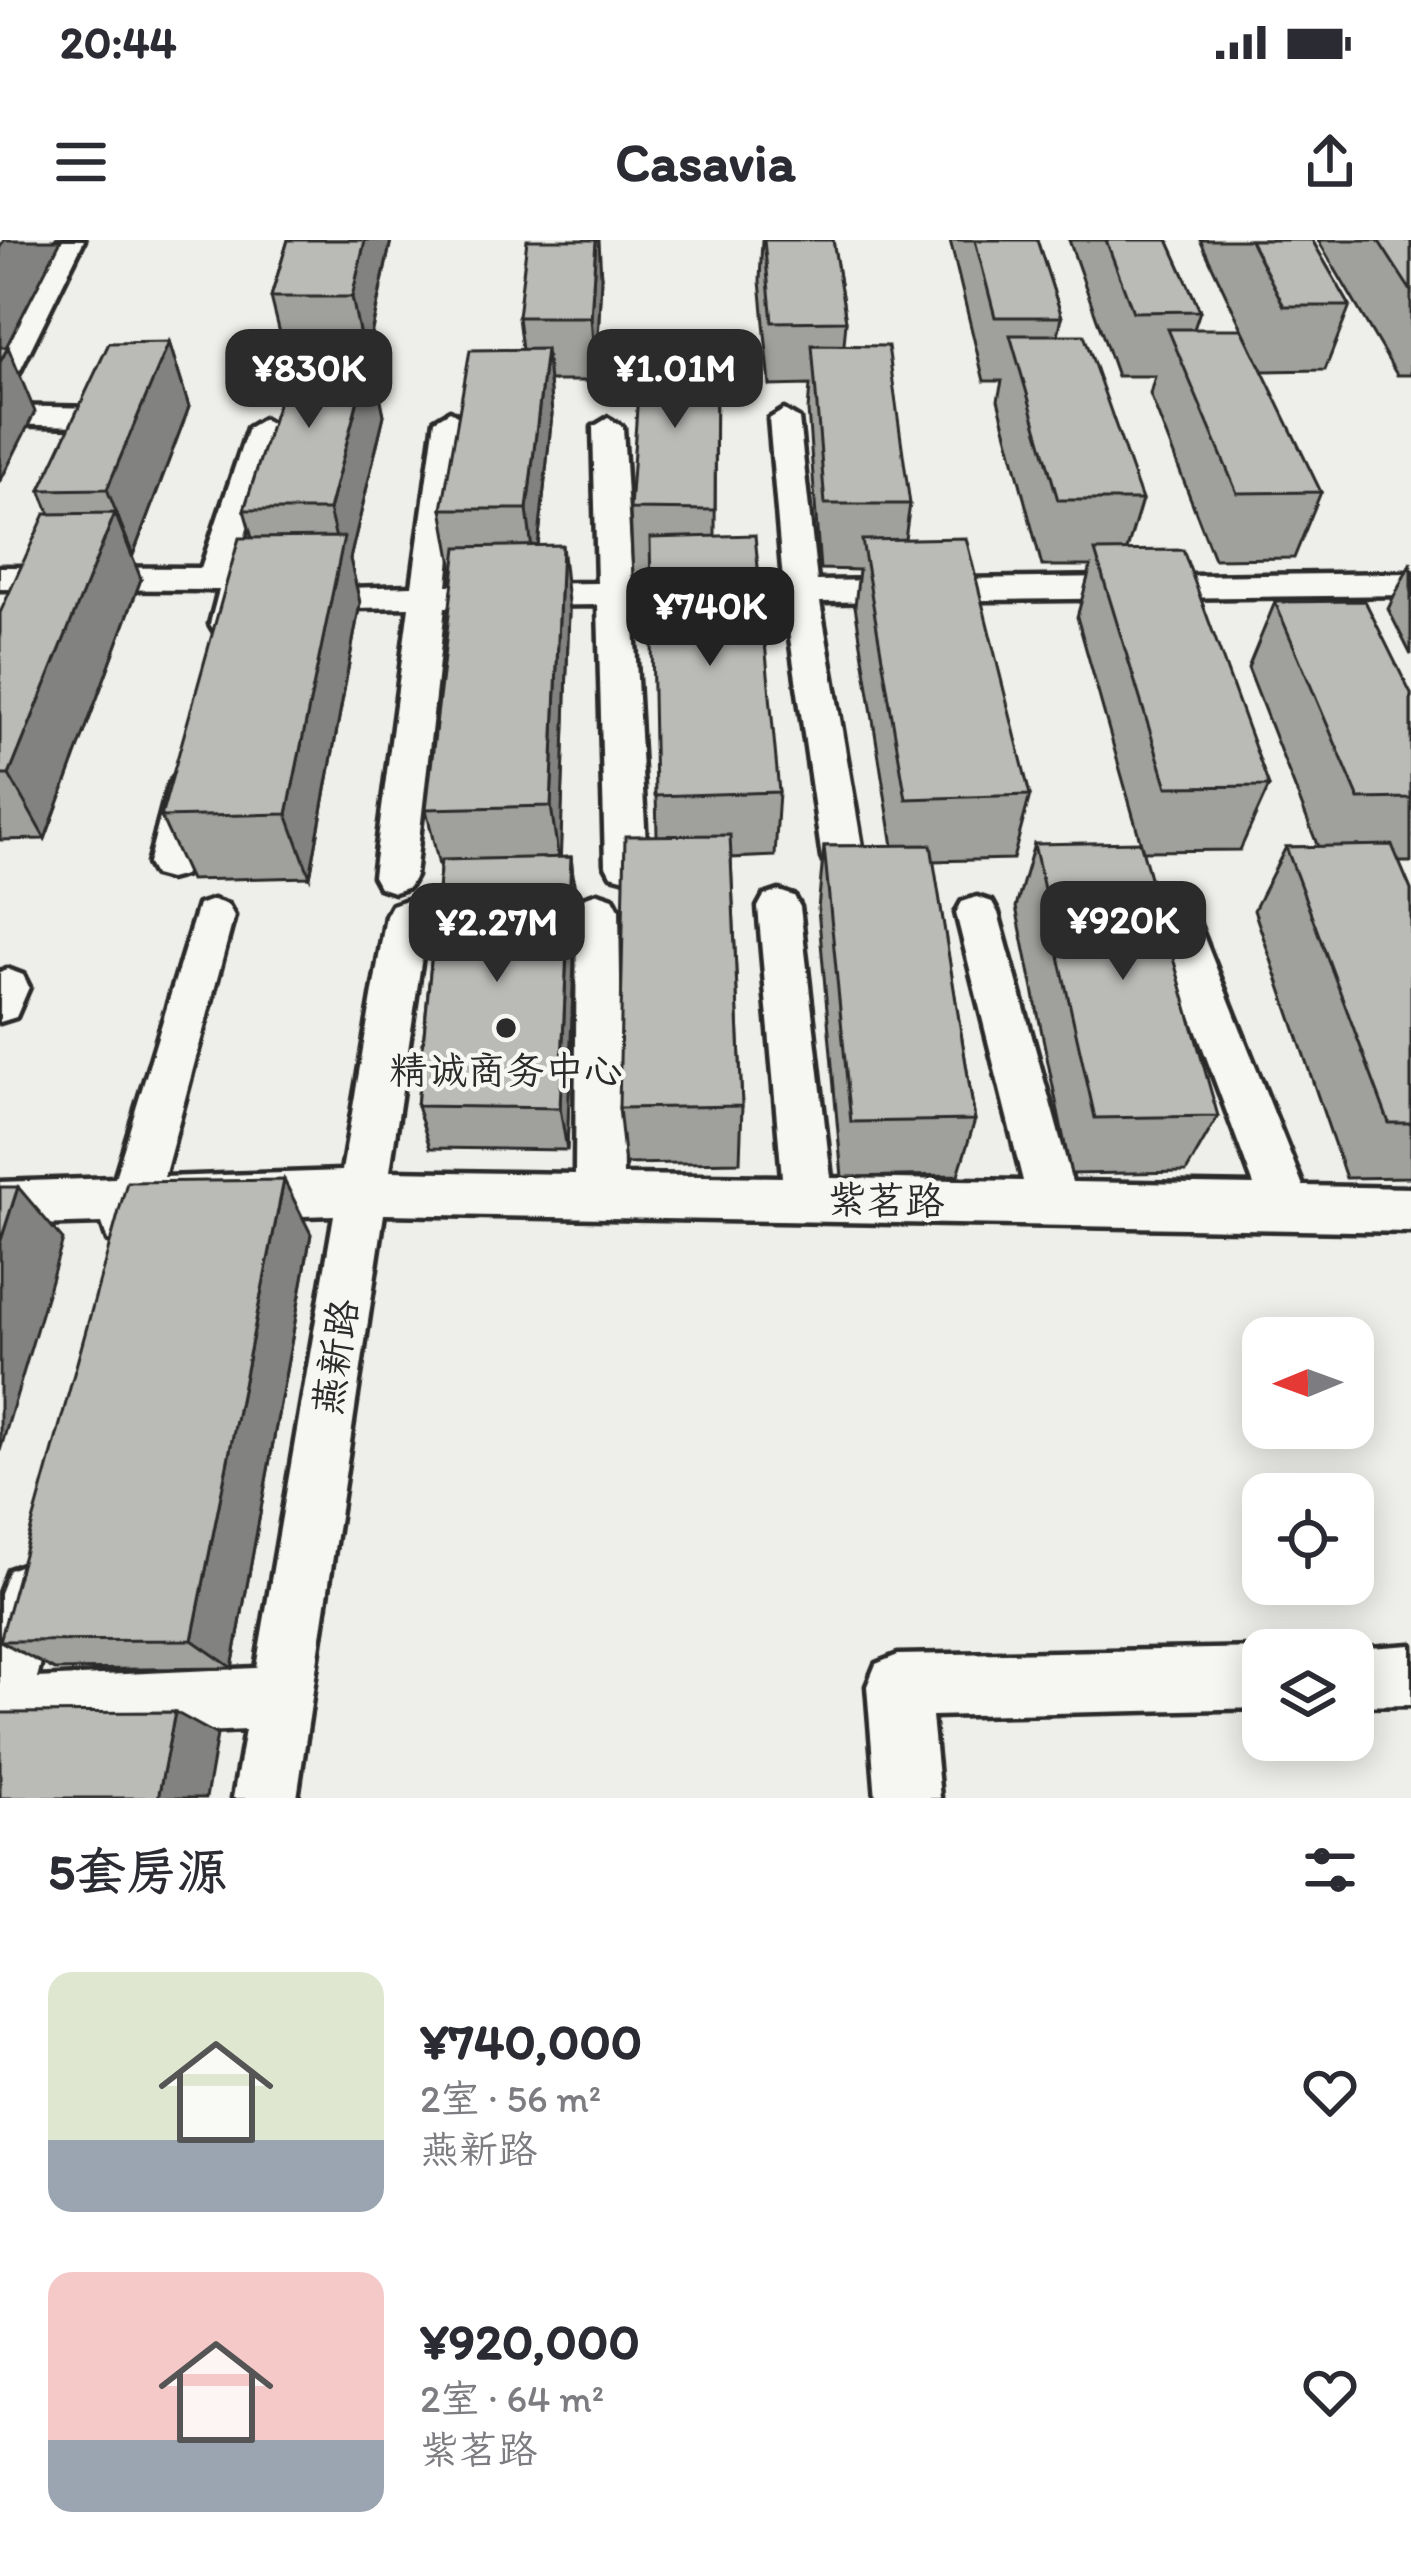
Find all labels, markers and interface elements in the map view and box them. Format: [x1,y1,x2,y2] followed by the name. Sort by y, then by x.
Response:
[60,15,177,69] text: 20:44
[48,129,114,195] icon: menu
[1297,129,1363,195] icon: share
[615,130,796,195] text: Casavia
[225,329,393,431] pin: ¥830K
[577,329,773,431] pin: ¥1.01M
[252,344,366,391] text: ¥830K
[614,344,736,391] text: ¥1.01M
[626,567,794,669] pin: ¥740K
[653,582,767,629] text: ¥740K
[1039,881,1207,983] pin: ¥920K
[399,883,595,985] pin: ¥2.27M
[1067,896,1179,943] text: ¥920K
[436,898,558,945] text: ¥2.27M
[493,1015,519,1041] marker: 精诚商务中心
[389,1047,623,1094] place label: 精诚商务中心
[827,1175,945,1225] street label: 紫茗路
[303,1296,367,1418] street label: 燕新路
[1242,1317,1374,1449] north arrow
[1242,1317,1374,1761] map controls
[1242,1473,1374,1605] button: locate
[1242,1629,1374,1761] button: layers
[1297,1837,1363,1903] icon: filters
[48,1841,228,1902] text: 5套房源
[420,2011,642,2072] text: ¥740,000
[144,2020,288,2164] icon: home
[1297,2059,1363,2125] icon: heart
[420,2075,601,2122] text: 2室 · 56 m²
[420,2126,537,2173] text: 燕新路
[420,2311,640,2372] text: ¥920,000
[144,2320,288,2464] icon: home
[1297,2359,1363,2425] icon: heart
[420,2375,604,2422] text: 2室 · 64 m²
[420,2426,537,2473] text: 紫茗路

